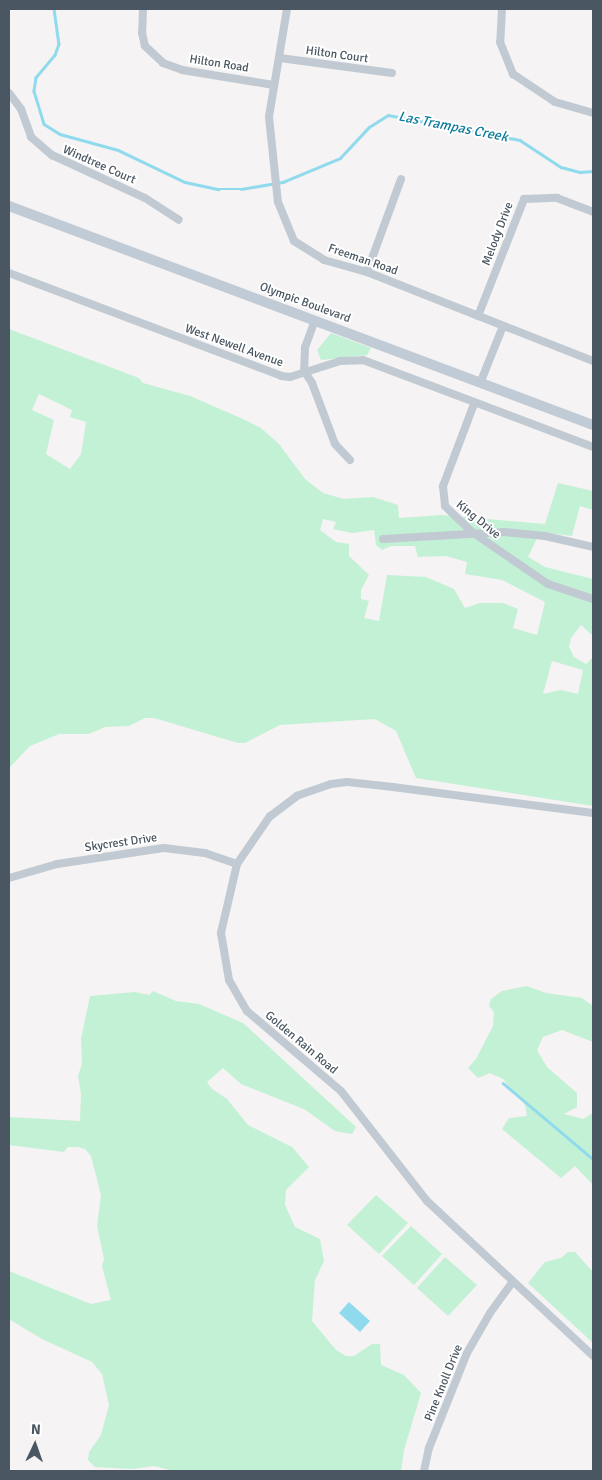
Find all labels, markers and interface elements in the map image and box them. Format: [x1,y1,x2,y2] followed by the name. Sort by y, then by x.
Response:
[305,43,369,67] street label: Hilton Court
[188,52,250,76] street label: Hilton Road
[397,108,509,146] water label: Las Trampas Creek
[60,143,138,187] street label: Windtree Court
[479,200,517,268] street label: Melody Drive
[326,241,400,279] street label: Freeman Road
[257,280,353,326] street label: Olympic Boulevard
[183,322,285,370] street label: West Newell Avenue
[453,498,503,542] street label: King Drive
[84,831,158,855] street label: Skycrest Drive
[262,1008,340,1078] street label: Golden Rain Road
[422,1342,466,1424] street label: Pine Knoll Drive
[10,1420,60,1470] north arrow
[30,1421,41,1438] text: N

